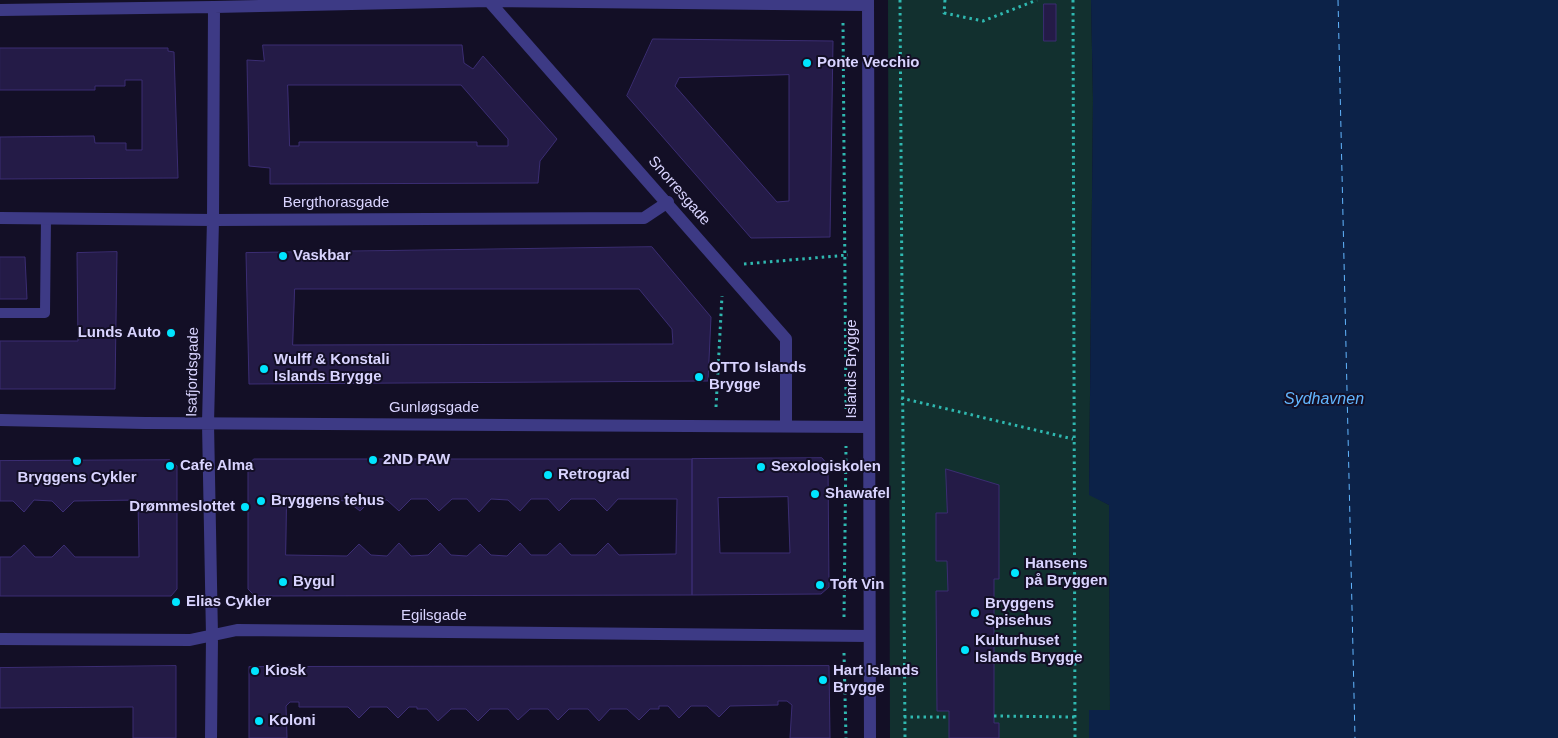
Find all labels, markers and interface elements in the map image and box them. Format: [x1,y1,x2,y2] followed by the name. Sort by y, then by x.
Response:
[817,54,920,72] place label: Ponte Vecchio
[801,57,813,69] marker: Ponte Vecchio
[644,153,714,229] street label: Snorresgade
[283,194,389,212] street label: Bergthorasgade
[293,247,351,265] place label: Vaskbar
[277,250,289,262] marker: Vaskbar
[843,319,861,419] street label: Islands Brygge
[78,324,161,342] place label: Lunds Auto
[165,327,177,339] marker: Lunds Auto
[183,327,203,417] street label: Isafjordsgade
[274,351,390,386] place label: Wulff & Konstali Islands Brygge
[709,359,806,394] place label: OTTO Islands Brygge
[258,363,270,375] marker: Wulff & Konstali Islands Brygge
[693,371,705,383] marker: OTTO Islands Brygge
[1284,390,1364,410] water label: Sydhavnen
[389,399,479,417] street label: Gunløgsgade
[383,451,450,469] place label: 2ND PAW
[367,454,379,466] marker: 2ND PAW
[71,455,83,467] marker: Bryggens Cykler
[180,457,253,475] place label: Cafe Alma
[771,458,881,476] place label: Sexologiskolen
[164,460,176,472] marker: Cafe Alma
[755,461,767,473] marker: Sexologiskolen
[558,466,630,484] place label: Retrograd
[17,469,137,487] place label: Bryggens Cykler
[542,469,554,481] marker: Retrograd
[825,485,890,503] place label: Shawafel
[809,488,821,500] marker: Shawafel
[271,492,384,510] place label: Bryggens tehus
[255,495,267,507] marker: Bryggens tehus
[129,498,235,516] place label: Drømmeslottet
[239,501,251,513] marker: Drømmeslottet
[1025,555,1108,590] place label: Hansens på Bryggen
[1009,567,1021,579] marker: Hansens på Bryggen
[293,573,335,591] place label: Bygul
[277,576,289,588] marker: Bygul
[830,576,884,594] place label: Toft Vin
[814,579,826,591] marker: Toft Vin
[186,593,271,611] place label: Elias Cykler
[985,595,1054,630] place label: Bryggens Spisehus
[170,596,182,608] marker: Elias Cykler
[401,607,467,625] street label: Egilsgade
[969,607,981,619] marker: Bryggens Spisehus
[975,632,1083,667] place label: Kulturhuset Islands Brygge
[959,644,971,656] marker: Kulturhuset Islands Brygge
[265,662,306,680] place label: Kiosk
[833,662,919,697] place label: Hart Islands Brygge
[249,665,261,677] marker: Kiosk
[817,674,829,686] marker: Hart Islands Brygge
[269,712,316,730] place label: Koloni
[253,715,265,727] marker: Koloni

